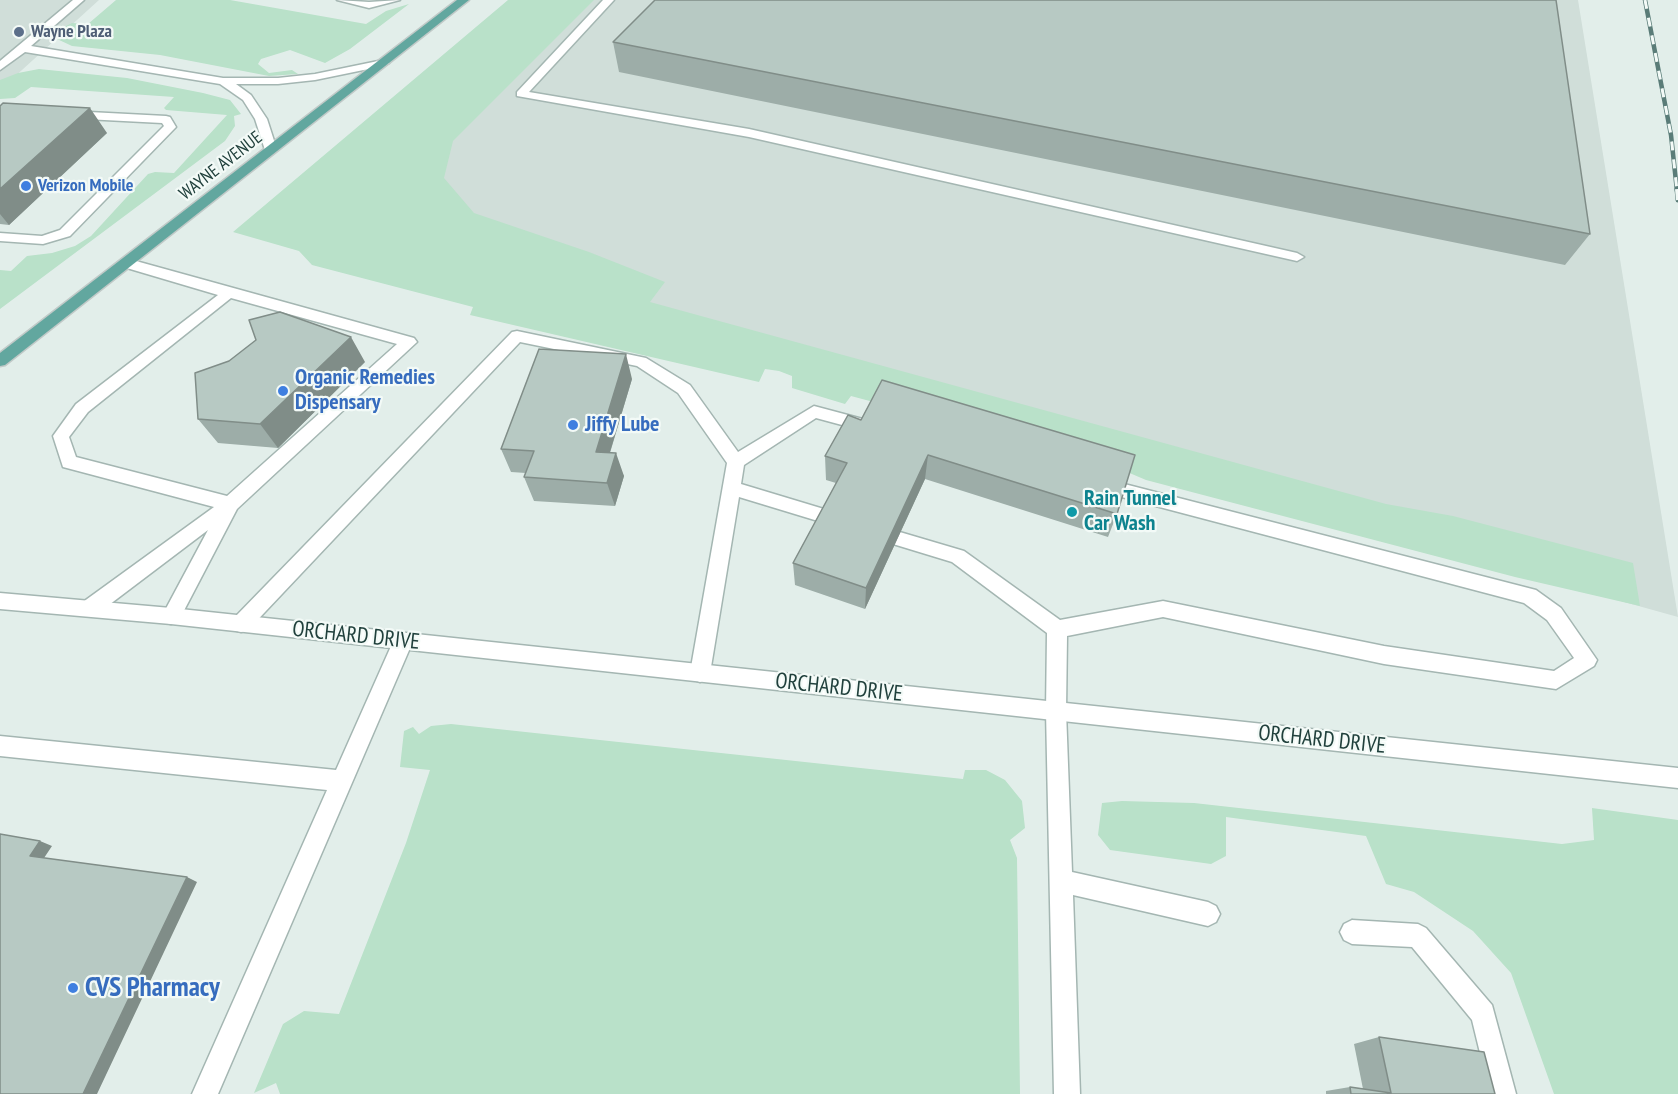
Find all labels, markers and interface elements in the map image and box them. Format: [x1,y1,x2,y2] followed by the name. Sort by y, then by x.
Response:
[31,21,112,43] place label: Wayne Plaza
[12,25,26,39] marker: Wayne Plaza
[175,127,267,205] street label: WAYNE AVENUE
[38,175,134,197] place label: Verizon Mobile
[19,179,33,193] marker: Verizon Mobile
[295,365,435,416] place label: Organic Remedies Dispensary
[276,384,290,398] marker: Organic Remedies Dispensary
[585,412,659,438] place label: Jiffy Lube
[566,418,580,432] marker: Jiffy Lube
[1084,486,1176,538] place label: Rain Tunnel Car Wash
[1065,505,1079,519] marker: Rain Tunnel Car Wash
[291,616,421,656] street label: ORCHARD DRIVE
[774,668,904,708] street label: ORCHARD DRIVE
[1257,720,1387,760] street label: ORCHARD DRIVE
[85,972,220,1004] place label: CVS Pharmacy
[66,981,80,995] marker: CVS Pharmacy

